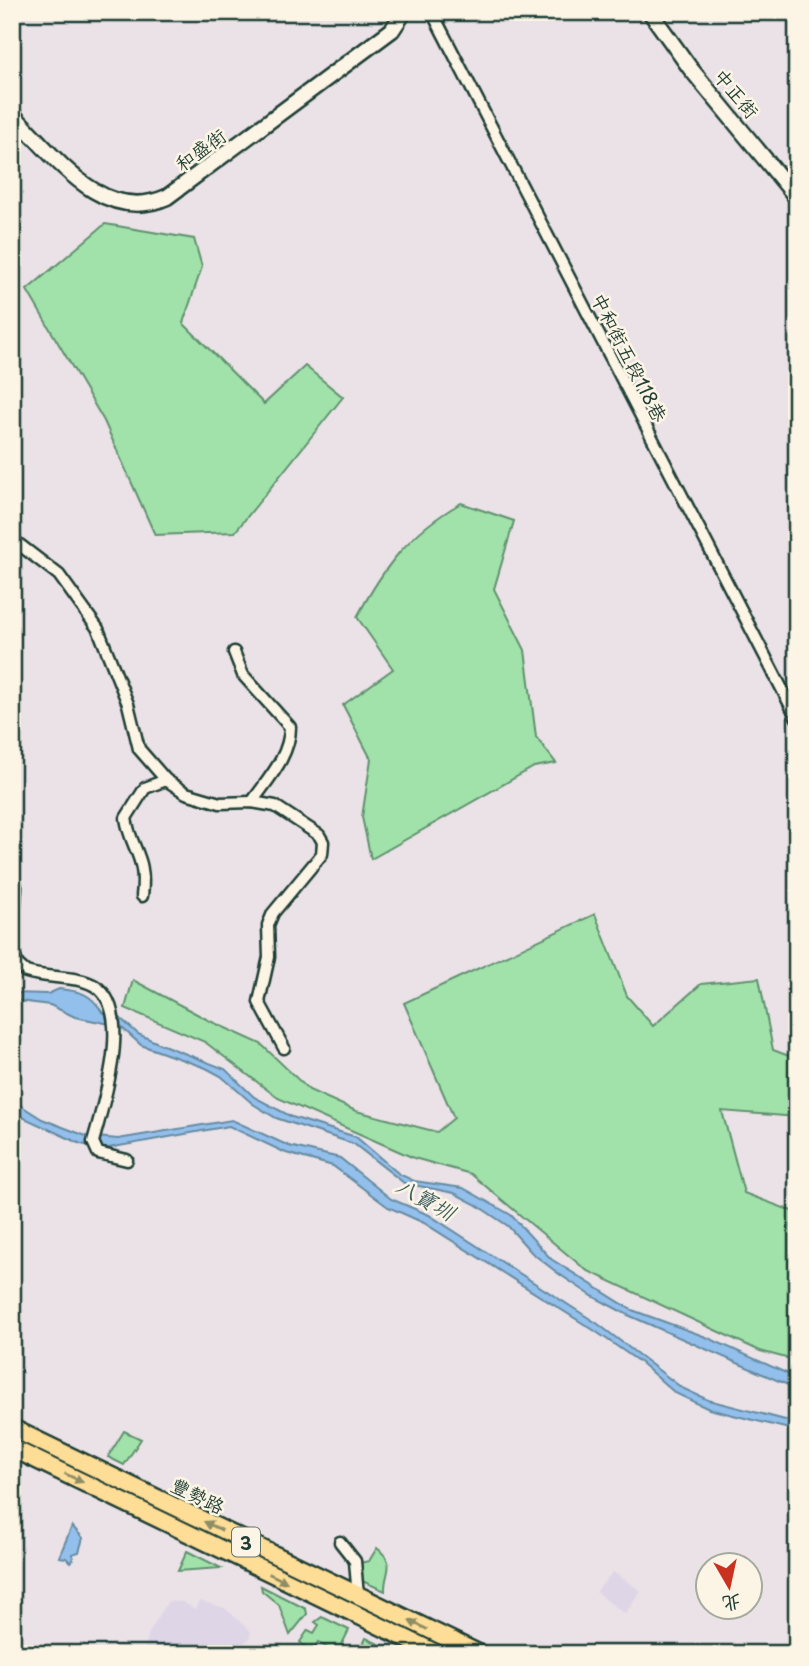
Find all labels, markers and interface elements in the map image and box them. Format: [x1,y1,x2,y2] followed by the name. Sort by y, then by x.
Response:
[708,62,766,124] street label: 中正街
[169,121,231,177] street label: 和盛街
[585,287,675,427] street label: 中和街五段118巷
[391,1169,463,1228] water label: 八寶圳
[166,1470,230,1520] street label: 豐勢路
[64,1473,84,1484] one-way arrow
[203,1520,223,1532] one-way arrow
[232,1527,260,1556] road number: 3
[694,1550,764,1620] north arrow
[268,1572,288,1583] one-way arrow
[720,1588,743,1619] text: 北
[408,1619,428,1631] one-way arrow

